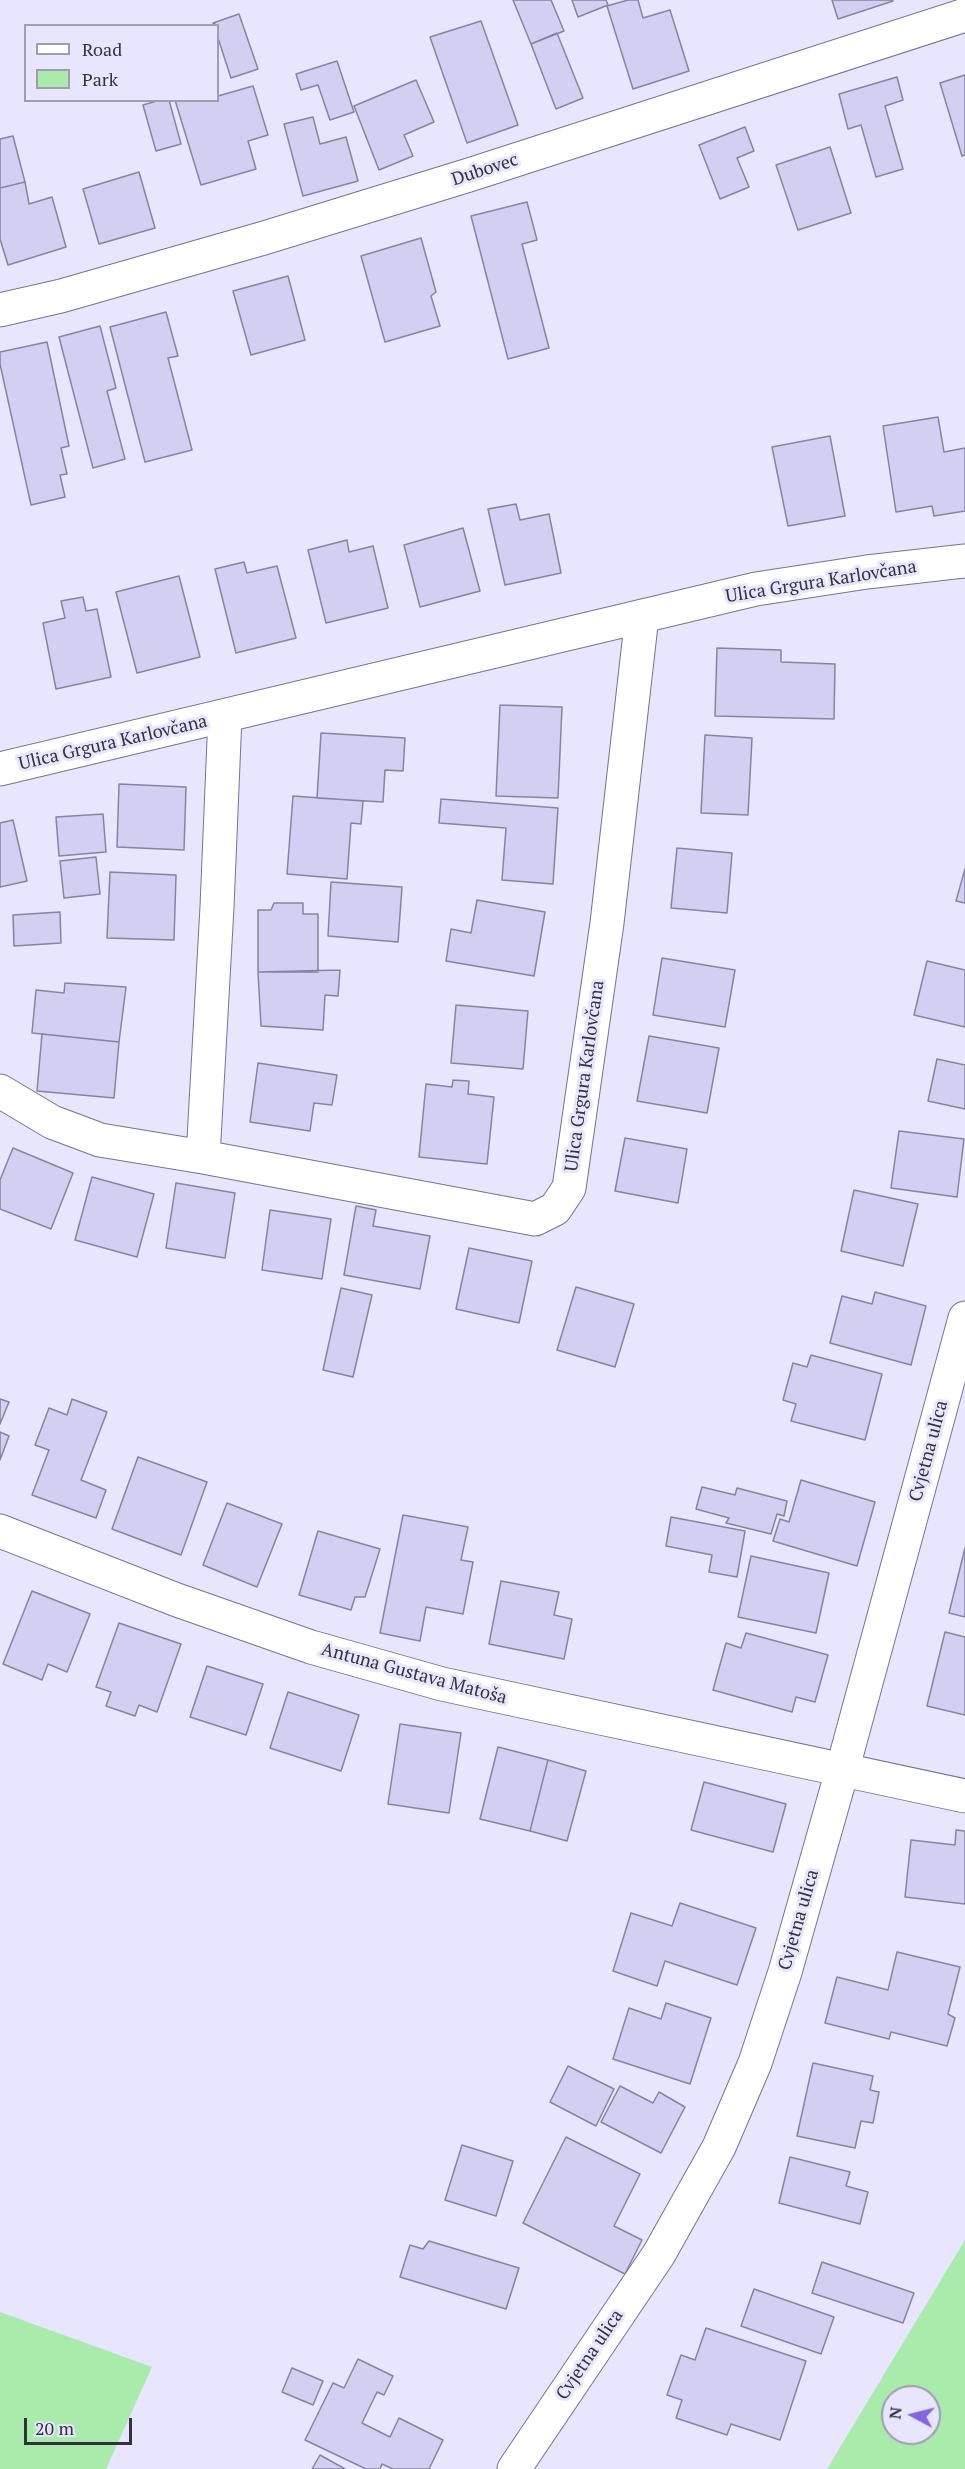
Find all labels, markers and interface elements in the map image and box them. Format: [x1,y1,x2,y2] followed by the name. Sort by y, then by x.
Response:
[24,24,219,102] legend
[82,37,122,61] text: Road
[82,67,118,91] text: Park
[449,149,521,191] street label: Dubovec
[724,556,918,608] street label: Ulica Grgura Karlovčana
[17,711,209,775] street label: Ulica Grgura Karlovčana
[561,979,609,1173] street label: Ulica Grgura Karlovčana
[905,1398,953,1504] street label: Cvjetna ulica
[319,1639,509,1709] street label: Antuna Gustava Matoša
[774,1867,824,1973] street label: Cvjetna ulica
[552,2306,628,2404] street label: Cvjetna ulica
[881,2385,941,2445] north arrow
[27,2406,135,2444] scale bar
[883,2406,907,2420] text: N
[35,2416,74,2440] text: 20 m

